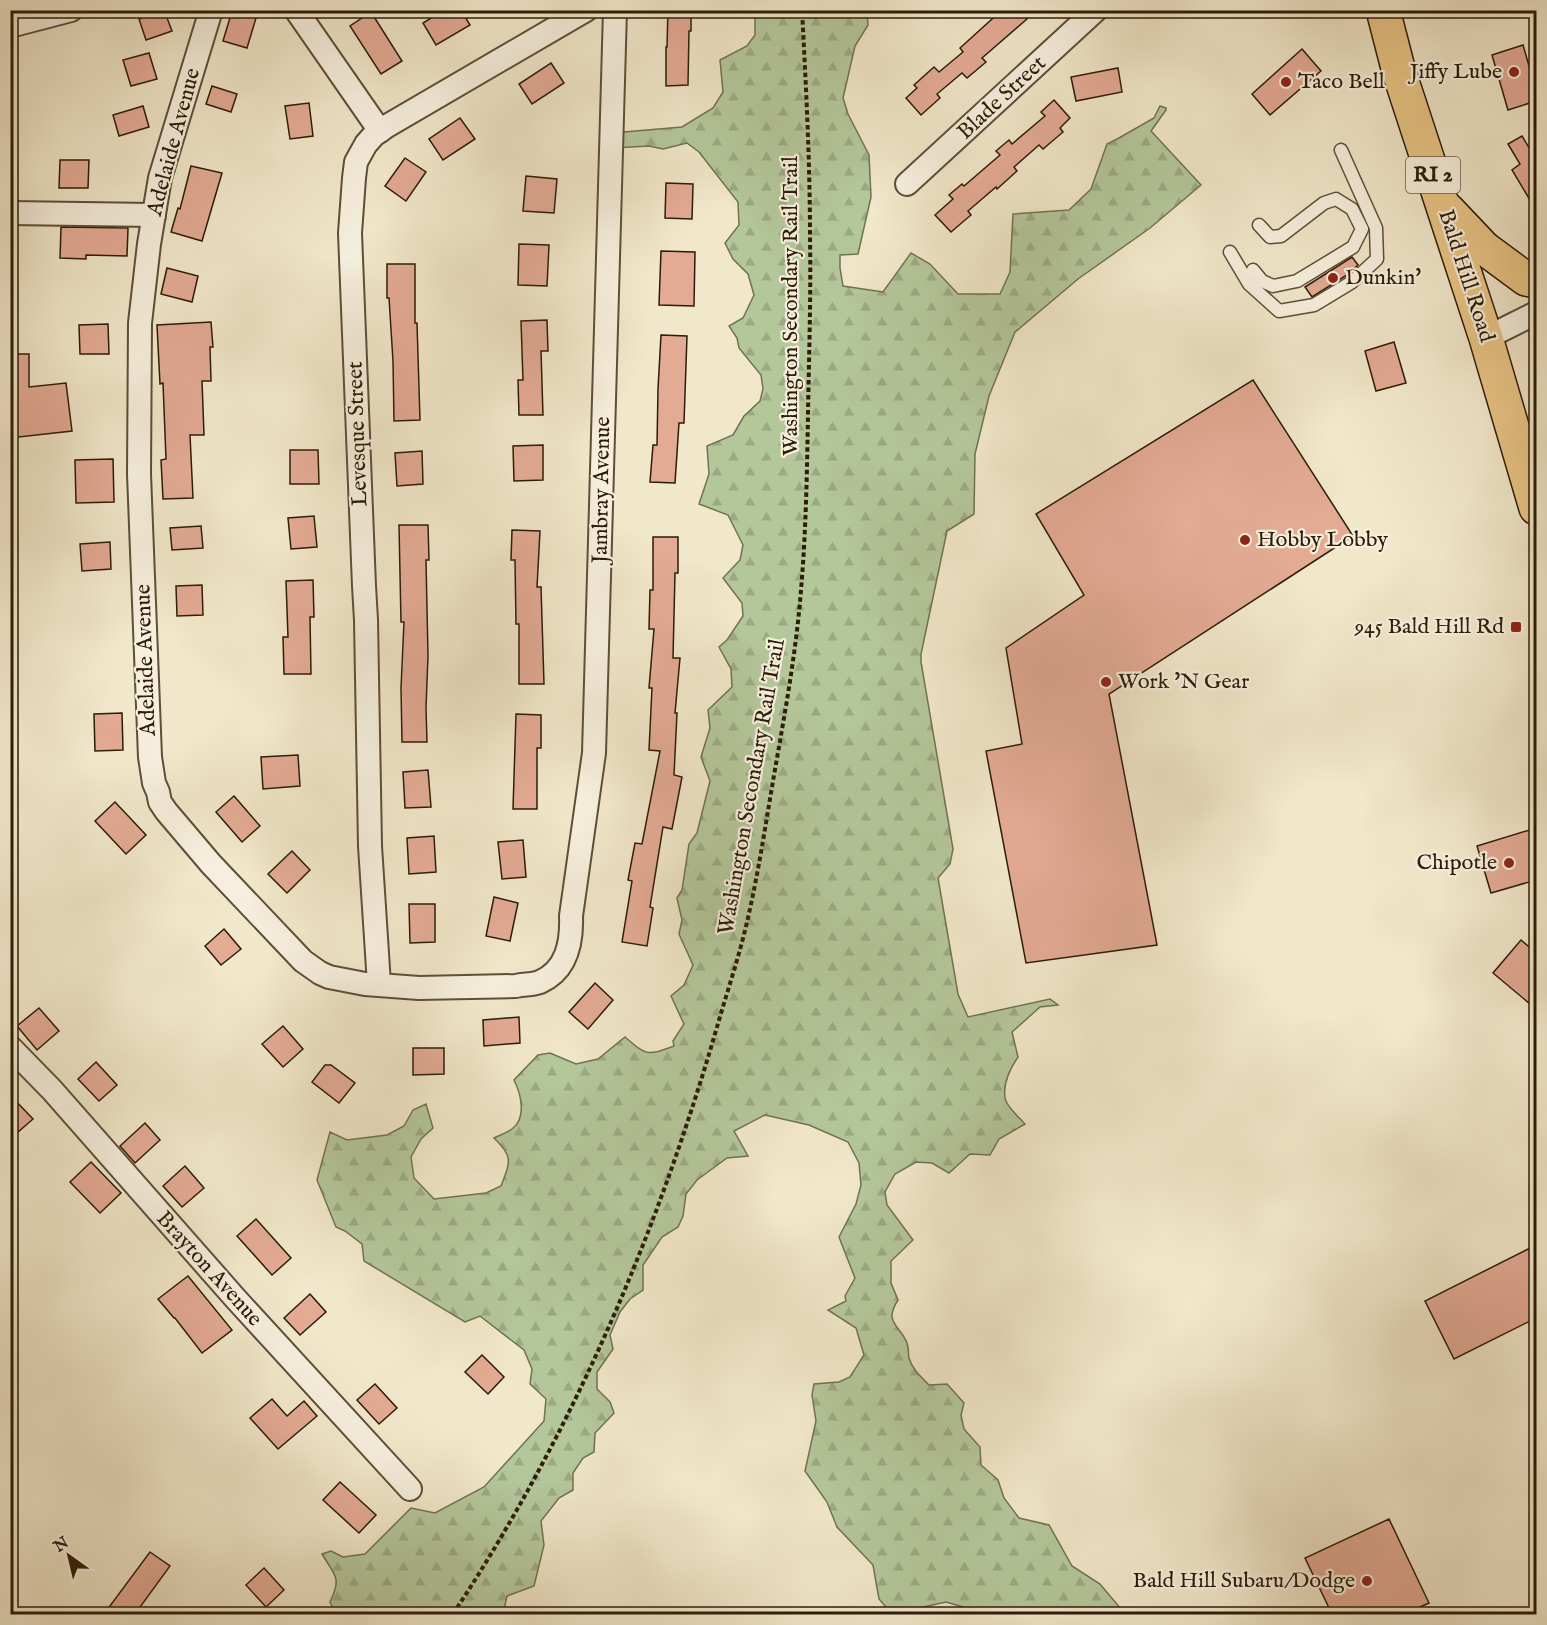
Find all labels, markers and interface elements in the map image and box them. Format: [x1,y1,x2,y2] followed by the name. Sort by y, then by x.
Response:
[952,49,1053,146] street label: Blade Street
[1407,58,1502,86] place label: Jiffy Lube
[141,65,207,220] street label: Adelaide Avenue
[1507,65,1521,79] marker: Jiffy Lube
[1298,68,1385,96] place label: Taco Bell
[1279,75,1293,89] marker: Taco Bell
[777,156,805,456] street label: Washington Secondary Rail Trail
[1406,157,1460,193] road number: RI 2
[1431,206,1501,346] street label: Bald Hill Road
[1345,264,1421,292] place label: Dunkin'
[1326,271,1340,285] marker: Dunkin'
[341,360,375,507] street label: Levesque Street
[587,416,617,567] street label: Jambray Avenue
[1257,526,1388,554] place label: Hobby Lobby
[1238,533,1252,547] marker: Hobby Lobby
[129,584,163,737] street label: Adelaide Avenue
[1354,613,1504,641] place label: 945 Bald Hill Rd
[1509,620,1523,634] marker: 945 Bald Hill Rd
[712,637,792,937] street label: Washington Secondary Rail Trail
[1118,668,1249,696] place label: Work 'N Gear
[1099,675,1113,689] marker: Work 'N Gear
[1416,849,1497,877] place label: Chipotle
[1502,856,1516,870] marker: Chipotle
[150,1205,268,1333] street label: Brayton Avenue
[39,1526,99,1586] north arrow
[50,1533,73,1558] text: N
[1133,1567,1355,1595] place label: Bald Hill Subaru/Dodge
[1360,1574,1374,1588] marker: Bald Hill Subaru/Dodge

